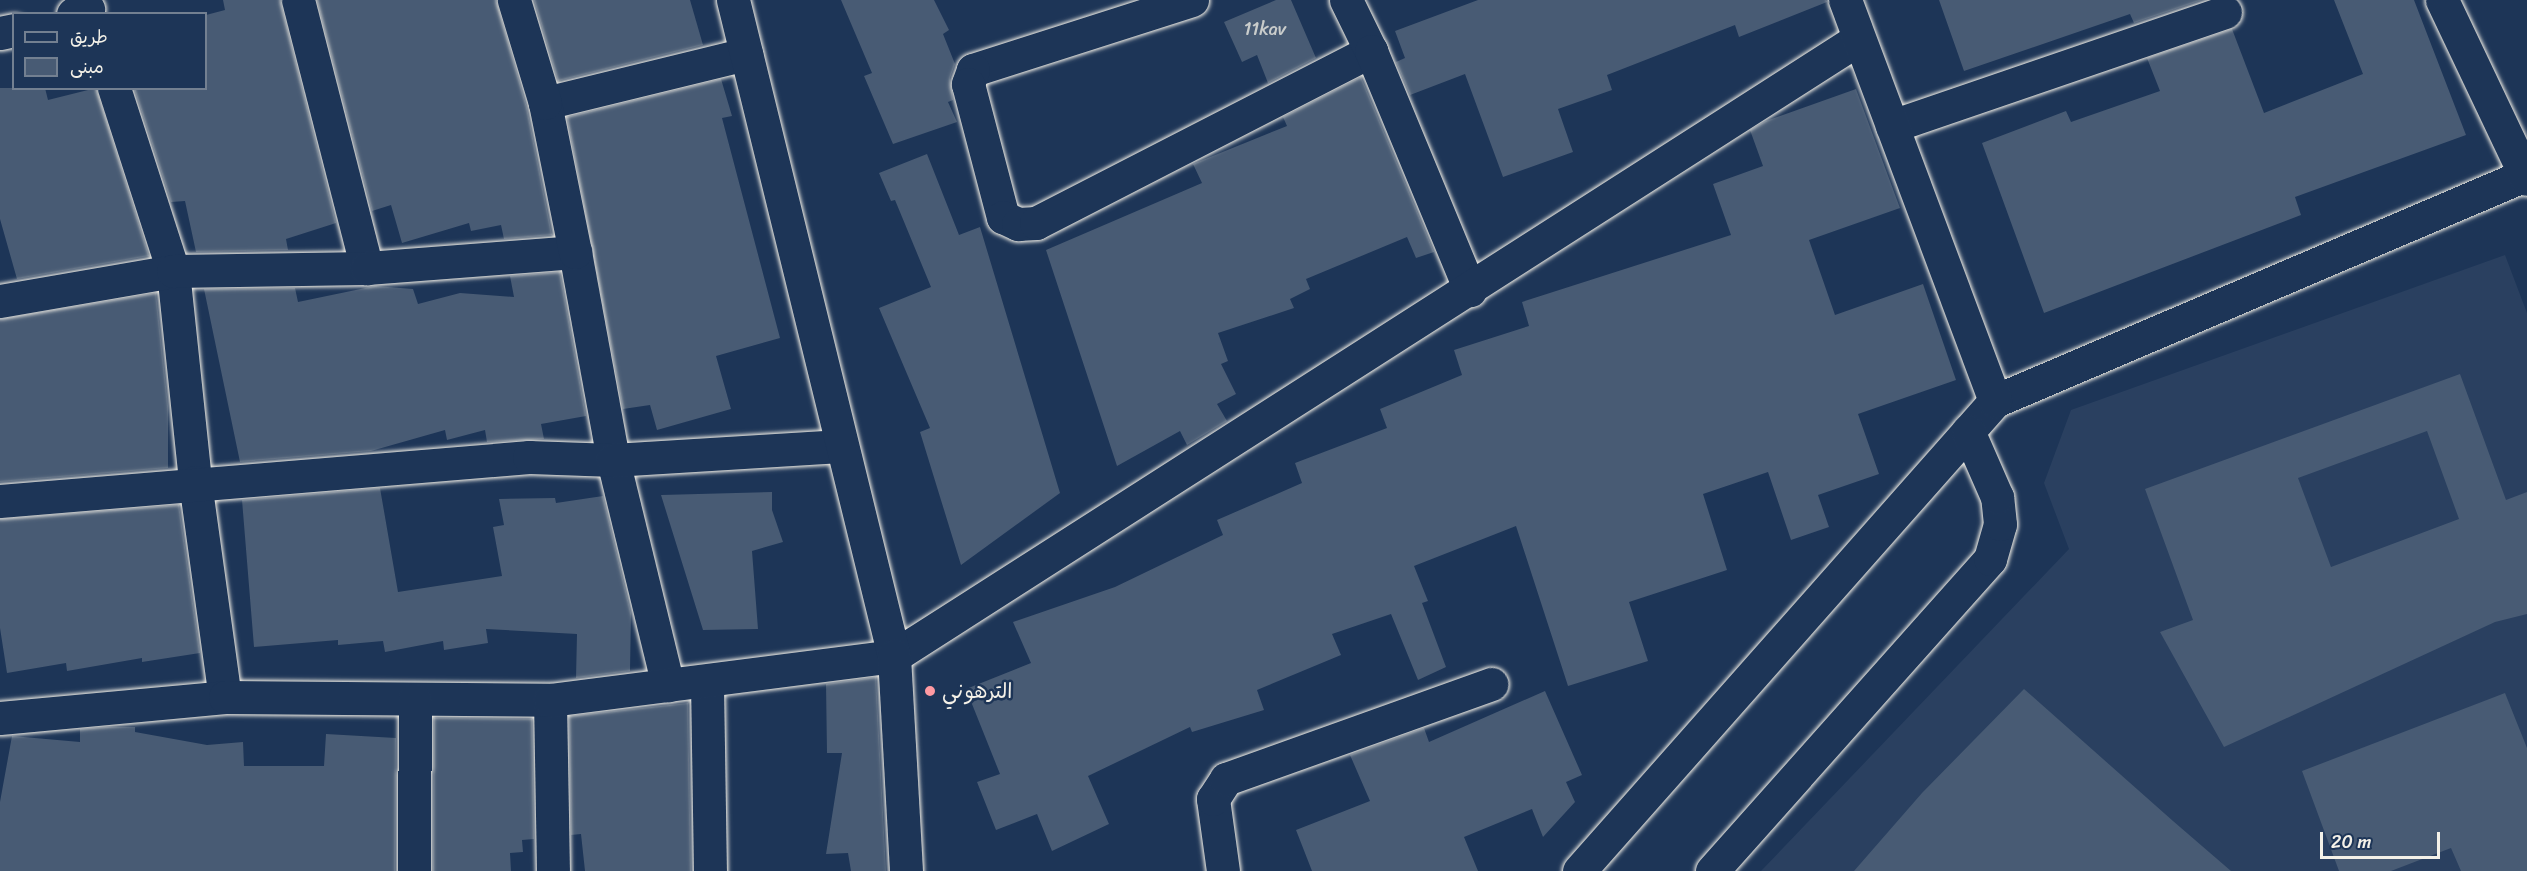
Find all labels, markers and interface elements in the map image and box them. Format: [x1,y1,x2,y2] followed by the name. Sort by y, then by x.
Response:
[12,12,207,90] legend
[1244,18,1286,40] house number: 11kav
[70,21,108,53] text: طريق
[70,51,104,83] text: مبنى
[942,678,1012,704] place label: الترهوني
[923,684,937,698] marker: الترهوني
[2323,820,2443,858] scale bar
[2331,826,2371,858] text: 20 m

